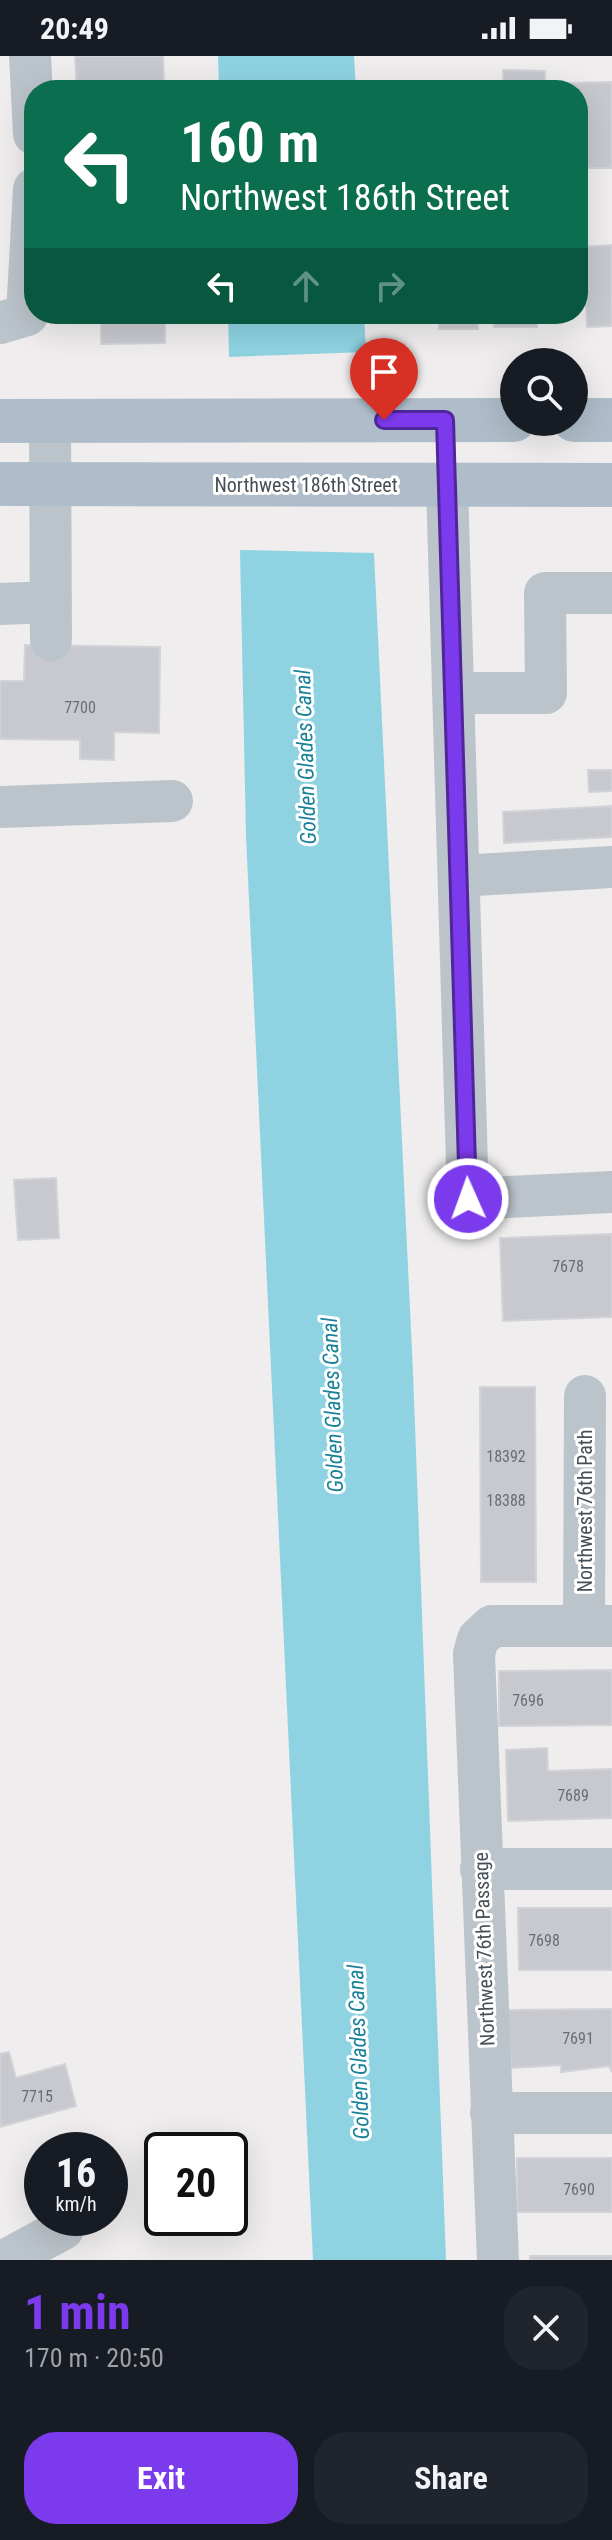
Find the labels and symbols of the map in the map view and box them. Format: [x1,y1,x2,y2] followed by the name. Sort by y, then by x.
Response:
[350,338,418,420] pin
[214,473,398,497] street label: Northwest 186th Street
[290,668,321,845] water label: Golden Glades Canal
[64,698,96,717] house number: 7700
[426,1157,510,1241] position arrow
[552,1257,584,1276] house number: 7678
[317,1316,348,1493] water label: Golden Glades Canal
[573,1430,597,1592] street label: Northwest 76th Path
[486,1447,526,1466] house number: 18392
[486,1491,526,1510] house number: 18388
[512,1691,544,1710] house number: 7696
[557,1786,589,1805] house number: 7689
[469,1852,499,2046] street label: Northwest 76th Passage
[528,1931,560,1950] house number: 7698
[343,1963,374,2140] water label: Golden Glades Canal
[562,2029,594,2048] house number: 7691
[21,2087,53,2106] house number: 7715
[144,2132,248,2236] speed limit sign: 20
[563,2180,595,2199] house number: 7690

